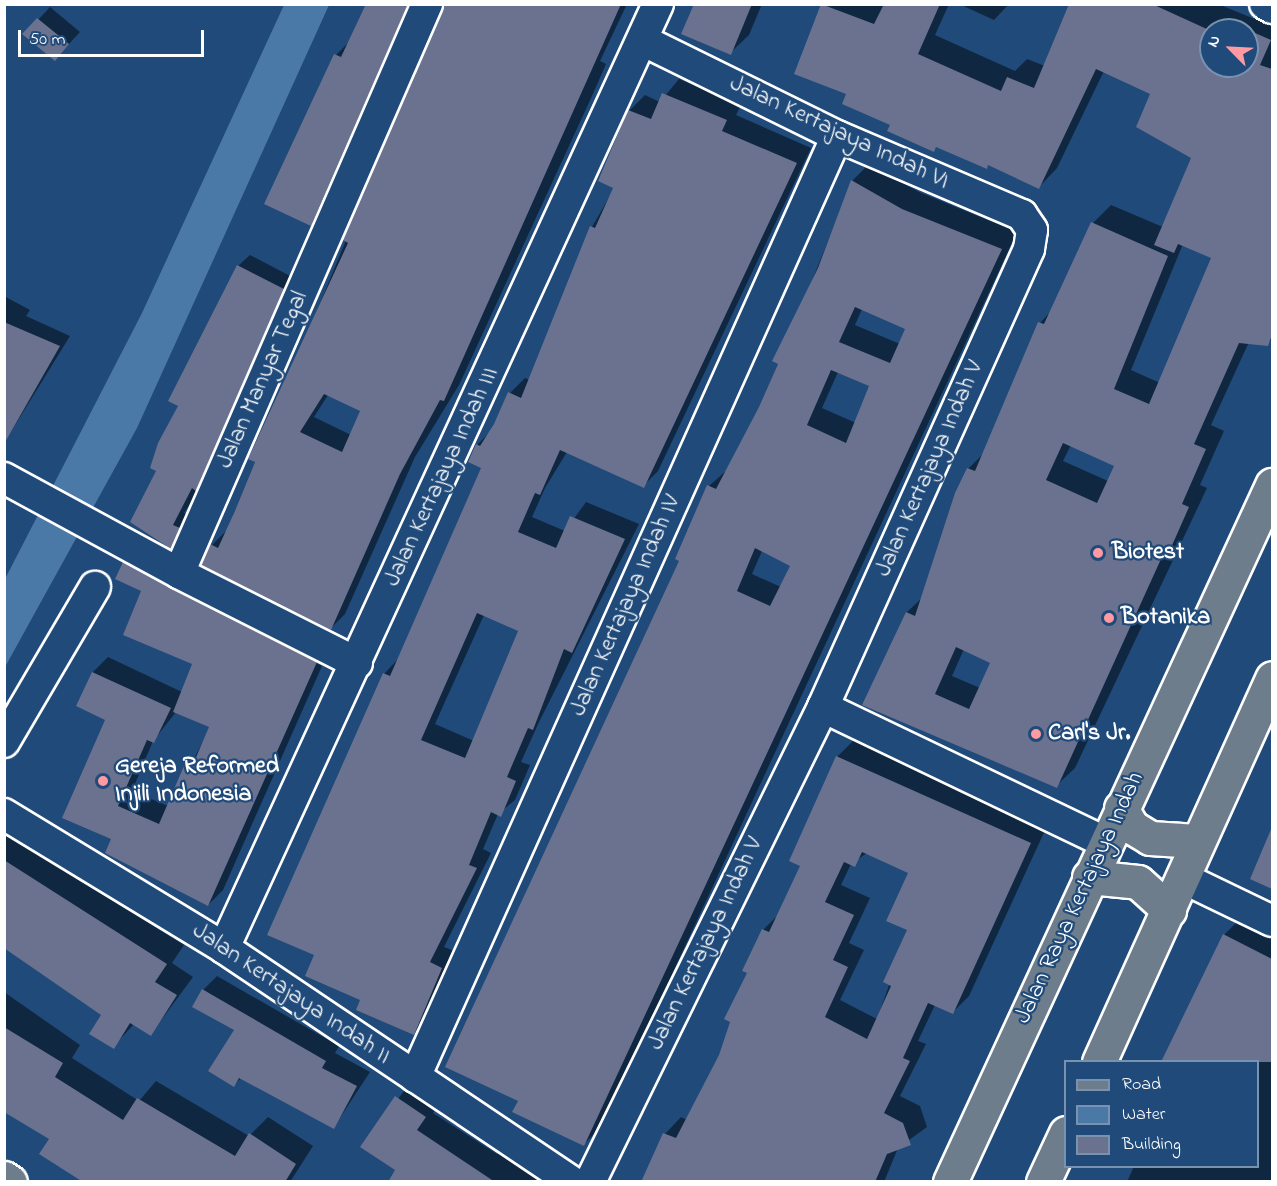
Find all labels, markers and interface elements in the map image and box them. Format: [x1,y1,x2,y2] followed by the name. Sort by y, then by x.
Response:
[21,18,207,56] scale bar
[1199,18,1259,78] north arrow
[29,27,66,53] text: 50 m
[1201,32,1228,51] text: N
[725,70,953,196] street label: Jalan Kertajaya Indah VI
[211,287,315,473] street label: Jalan Manyar Tegal
[869,357,991,581] street label: Jalan Kertajaya Indah V
[379,363,505,591] street label: Jalan Kertajaya Indah III
[564,491,688,721] street label: Jalan Kertajaya Indah IV
[1112,539,1184,567] place label: Biotest
[1089,544,1107,562] marker: Biotest
[1121,604,1210,632] place label: Botanika
[1102,611,1116,625] marker: Botanika
[1048,720,1130,748] place label: Carl's Jr.
[1029,727,1043,741] marker: Carl's Jr.
[115,753,279,809] place label: Gereja Reformed Injili Indonesia
[1009,768,1151,1028] street label: Jalan Raya Kertajaya Indah
[96,774,110,788] marker: Gereja Reformed Injili Indonesia
[642,833,770,1055] street label: Jalan Kertajaya Indah V
[186,917,396,1071] street label: Jalan Kertajaya Indah II
[1064,1060,1259,1168] legend
[1122,1072,1161,1098] text: Road
[1122,1102,1165,1128] text: Water
[1122,1132,1181,1158] text: Building

